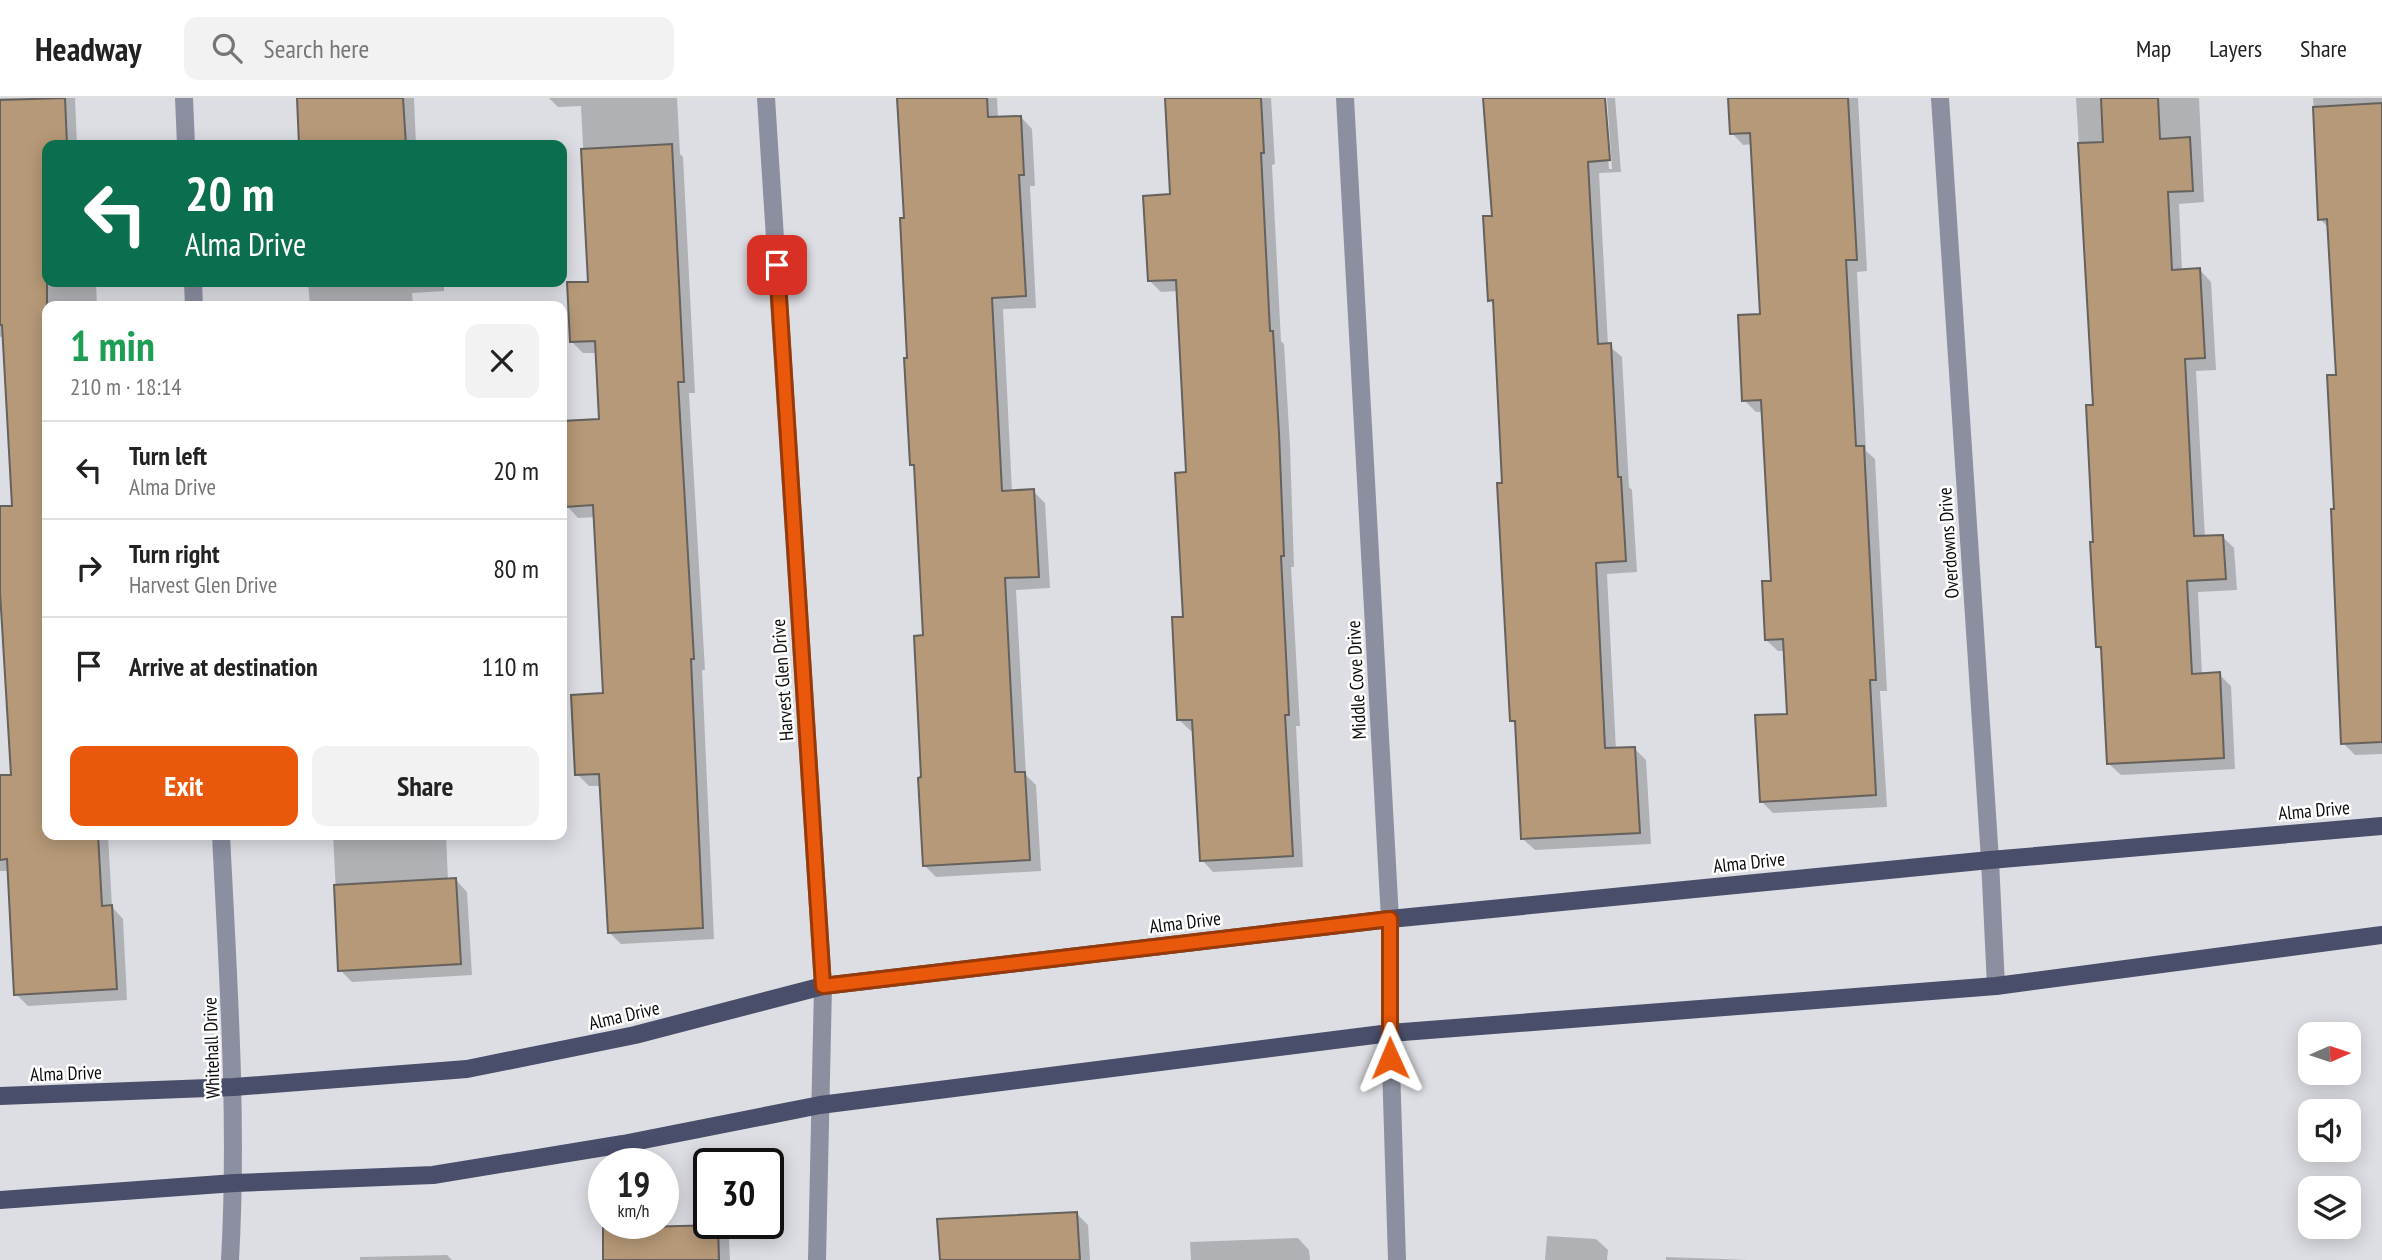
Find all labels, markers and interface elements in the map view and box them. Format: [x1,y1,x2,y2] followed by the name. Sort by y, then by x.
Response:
[184,17,674,80] search box
[35,27,142,70] text: Headway
[208,29,246,67] icon: search
[264,32,369,65] text: Search here
[2136,33,2171,64] text: Map
[2209,33,2262,64] text: Layers
[2300,33,2347,64] text: Share
[185,161,274,225] text: 20 m
[70,168,161,259] icon: left
[185,223,306,265] text: Alma Drive
[747,235,807,295] pin
[758,246,796,284] icon: arrive
[70,318,155,373] text: 1 min
[465,324,539,398] button: close
[70,372,182,401] text: 210 m · 18:14
[129,439,207,472] text: Turn left
[70,451,108,489] icon: left
[493,454,539,487] text: 20 m
[129,472,216,501] text: Alma Drive
[1932,486,1964,599] street label: Overdowns Drive
[129,537,220,570] text: Turn right
[70,549,108,587] icon: right
[493,552,539,585] text: 80 m
[129,570,277,599] text: Harvest Glen Drive
[766,618,798,742] street label: Harvest Glen Drive
[1341,620,1371,740] street label: Middle Cove Drive
[70,647,108,685] icon: arrive
[129,650,318,683] text: Arrive at destination
[481,650,539,683] text: 110 m
[70,746,298,826] button: Exit
[312,746,539,826] button: Share
[2277,795,2351,825] street label: Alma Drive
[1712,846,1786,878] street label: Alma Drive
[1148,906,1222,938] street label: Alma Drive
[586,995,662,1035] street label: Alma Drive
[197,997,225,1099] street label: Whitehall Drive
[1353,1021,1427,1095] position arrow
[2298,1022,2361,1085] north arrow
[2298,1022,2361,1239] map controls
[30,1060,103,1086] street label: Alma Drive
[2298,1099,2361,1162] button: sound
[693,1148,784,1239] speed limit sign: 30
[617,1161,650,1207] text: 19
[2298,1176,2361,1239] button: layers
[618,1199,649,1222] text: km/h

